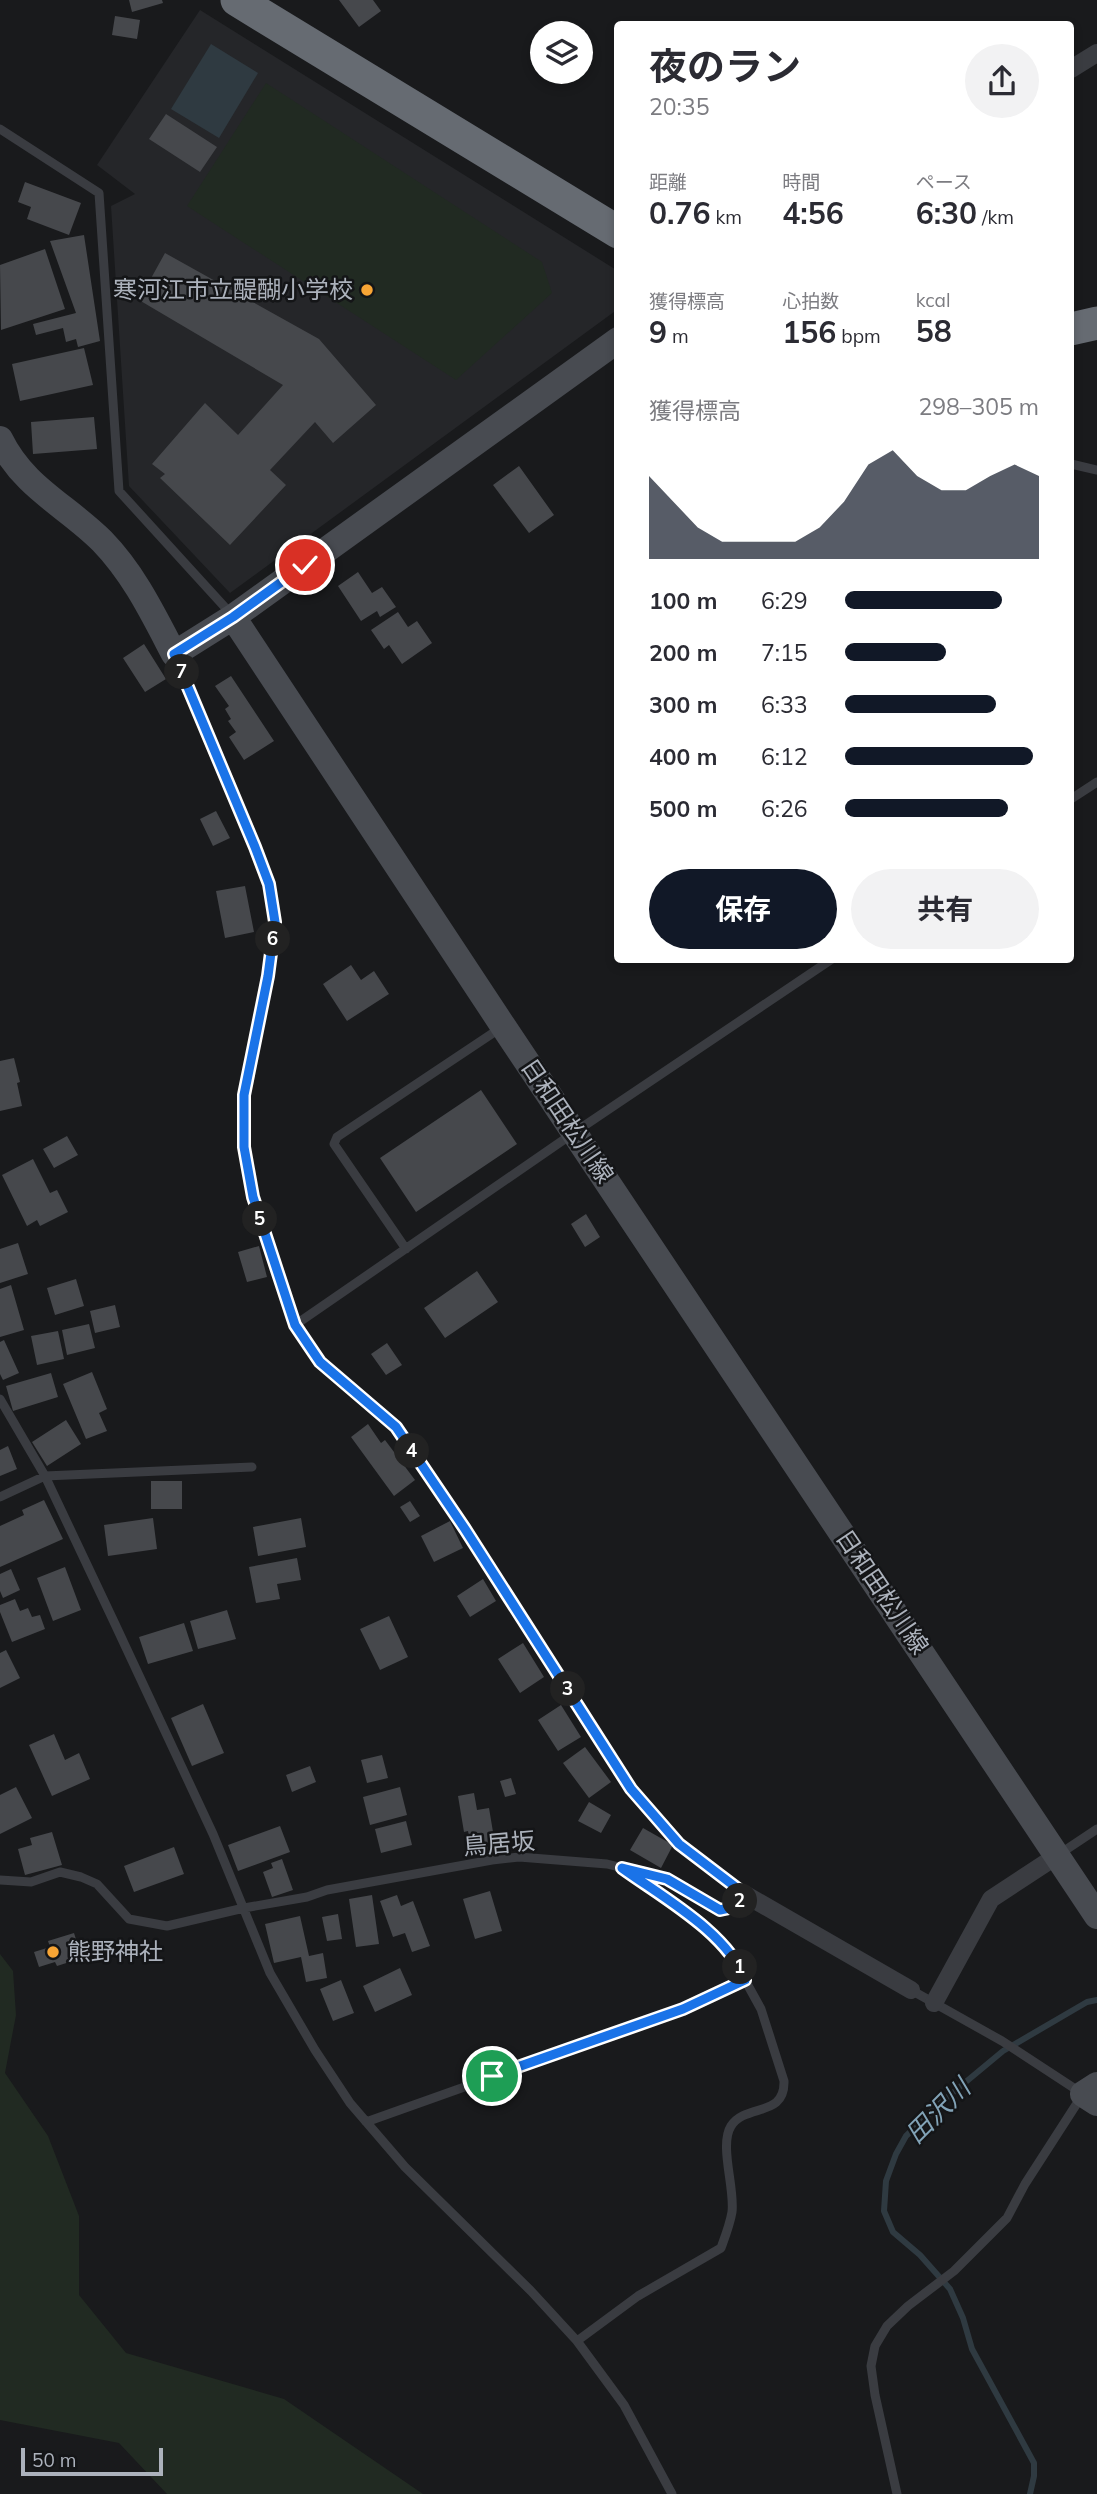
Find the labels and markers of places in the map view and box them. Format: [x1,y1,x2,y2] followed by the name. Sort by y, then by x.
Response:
[113,274,353,304] place label: 寒河江市立醍醐小学校
[359,282,375,298] marker: 寒河江市立醍醐小学校
[275,535,335,595] pin
[164,654,200,690] pin: 7
[256,922,290,956] pin: 6
[243,1202,278,1236] pin: 5
[394,1434,430,1468] pin: 4
[550,1672,586,1706] pin: 3
[722,1884,758,1918] pin: 2
[67,1936,163,1966] place label: 熊野神社
[45,1944,61,1960] marker: 熊野神社
[722,1950,758,1984] pin: 1
[462,2046,522,2106] pin

